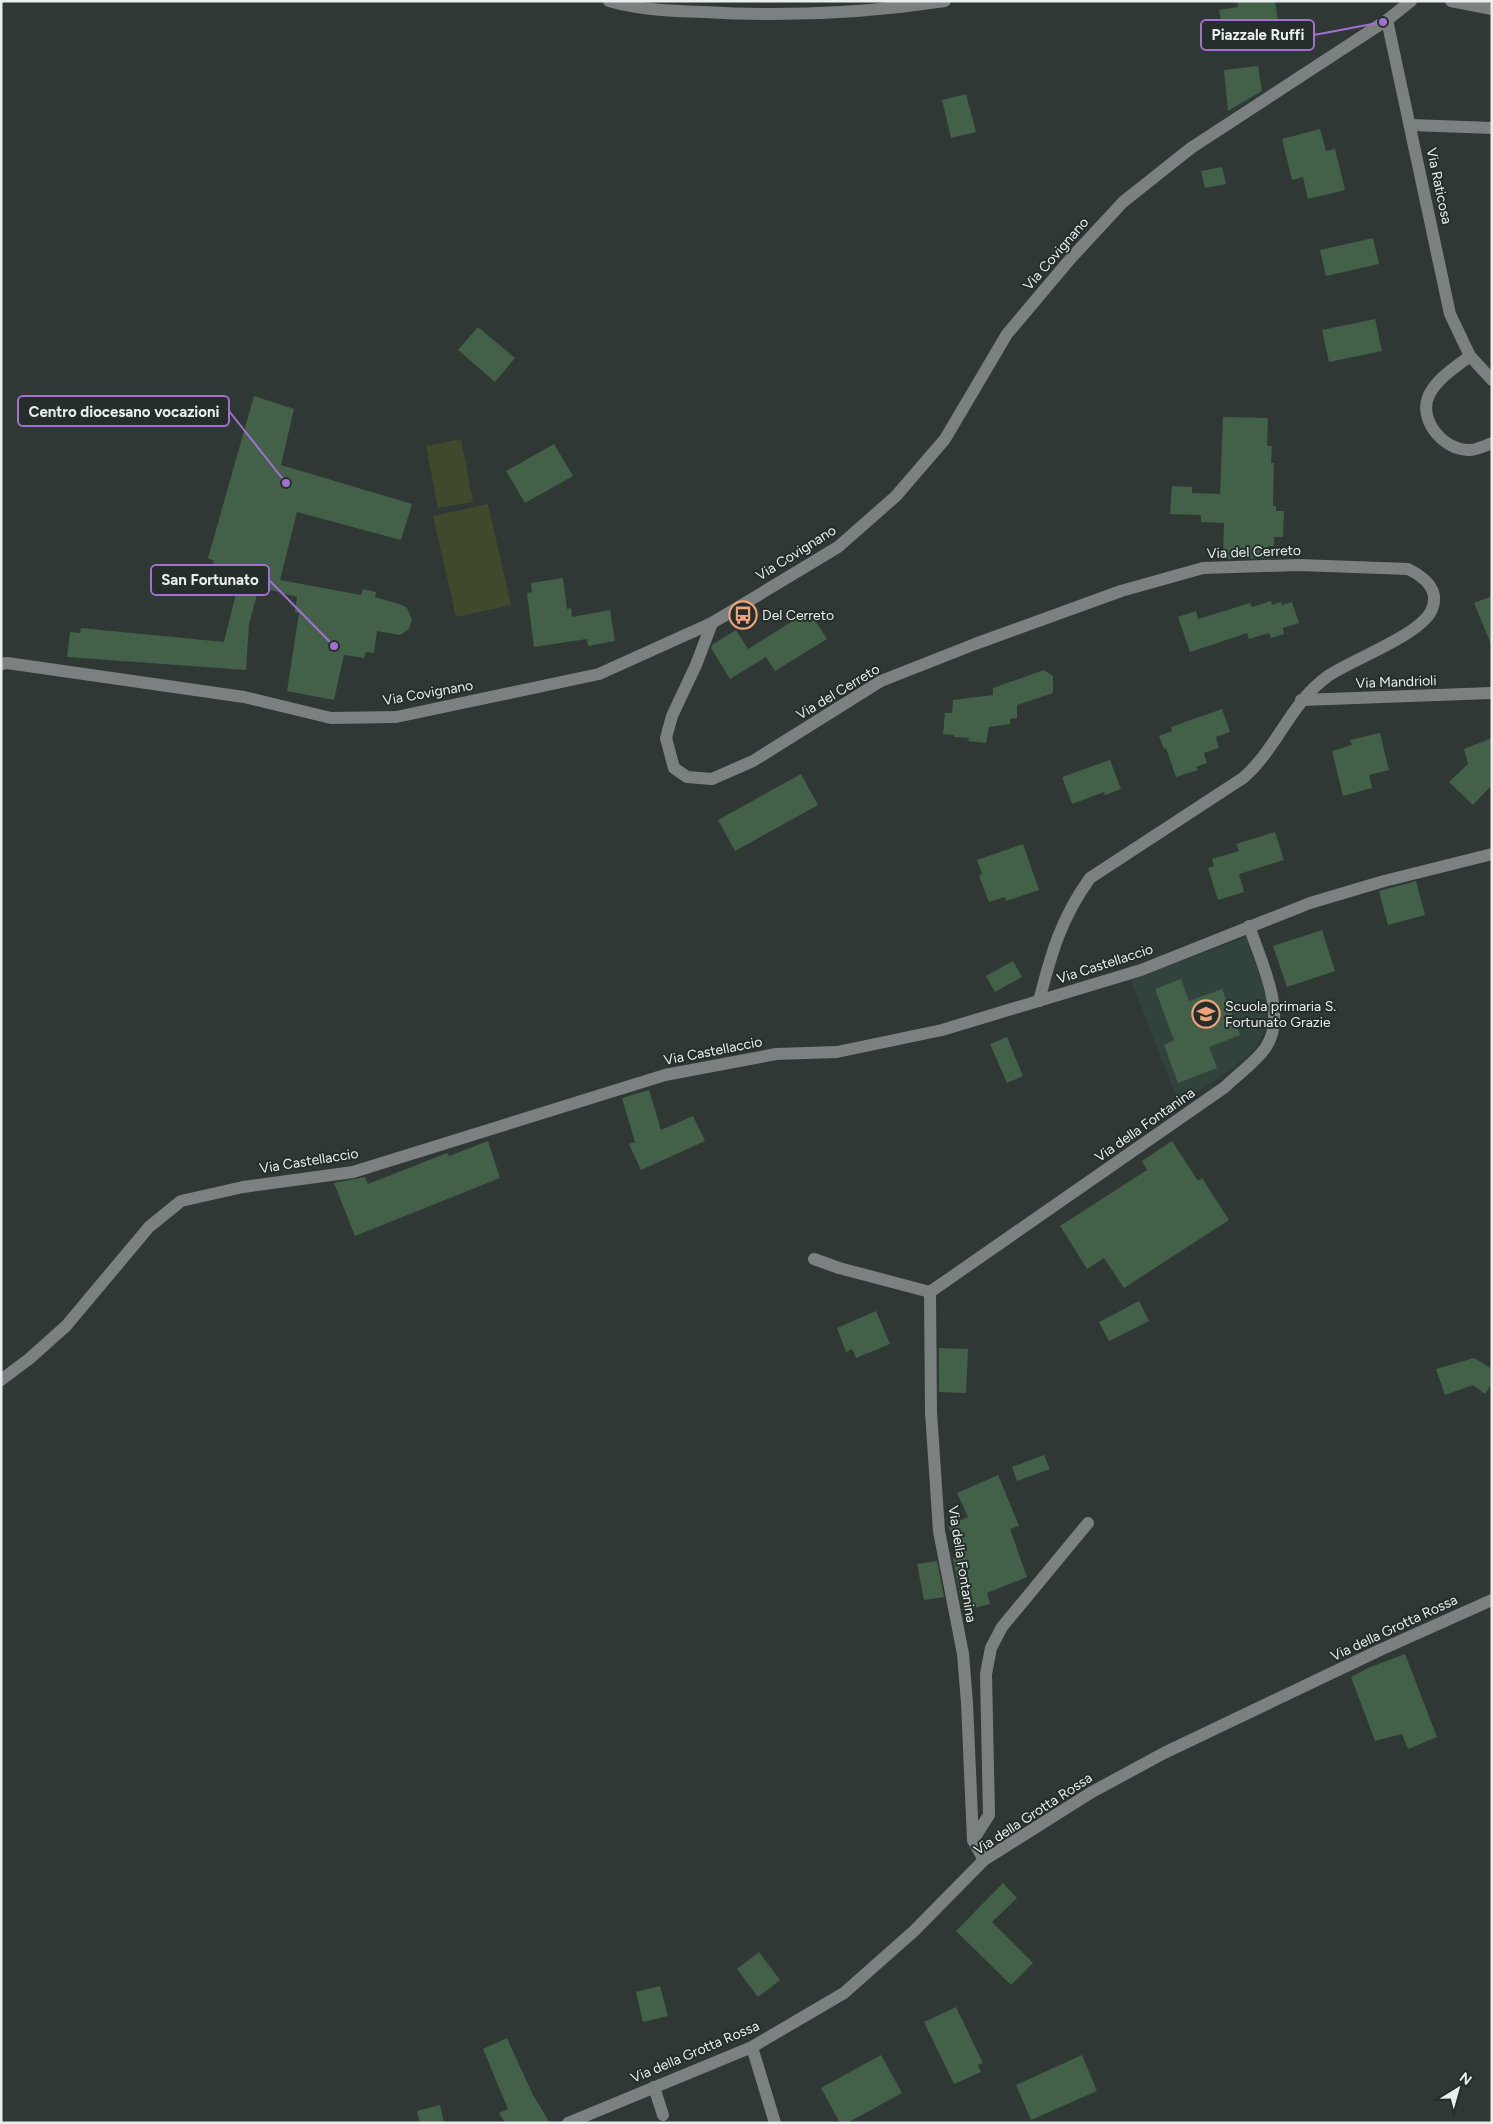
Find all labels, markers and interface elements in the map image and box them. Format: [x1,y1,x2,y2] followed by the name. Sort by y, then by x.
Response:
[1201,20,1314,50] callout: Piazzale Ruffi
[1212,26,1304,44] text: Piazzale Ruffi
[1423,146,1455,226] street label: Via Raticosa
[1020,214,1092,294] street label: Via Covignano
[18,396,229,426] callout: Centro diocesano vocazioni
[29,403,219,421] text: Centro diocesano vocazioni
[753,522,839,584] street label: Via Covignano
[1207,542,1301,562] street label: Via del Cerreto
[151,565,269,595] callout: San Fortunato
[161,571,259,589] text: San Fortunato
[728,600,758,630] bus stop icon: Del Cerreto
[762,607,834,624] place label: Del Cerreto
[793,660,883,724] street label: Via del Cerreto
[1355,672,1437,692] street label: Via Mandrioli
[382,677,474,709] street label: Via Covignano
[1055,940,1155,988] street label: Via Castellaccio
[1225,998,1336,1031] place label: Scuola primaria S. Fortunato Grazie
[1191,999,1221,1029] school or university icon: Scuola primaria S. Fortunato Grazie
[662,1033,764,1069] street label: Via Castellaccio
[1092,1084,1198,1166] street label: Via della Fontanina
[258,1145,360,1177] street label: Via Castellaccio
[944,1504,980,1624] street label: Via della Fontanina
[1328,1591,1460,1665] street label: Via della Grotta Rossa
[971,1769,1095,1859] street label: Via della Grotta Rossa
[628,2017,762,2087] street label: Via della Grotta Rossa
[1433,2064,1483,2114] north arrow
[1456,2069,1475,2089] text: N

